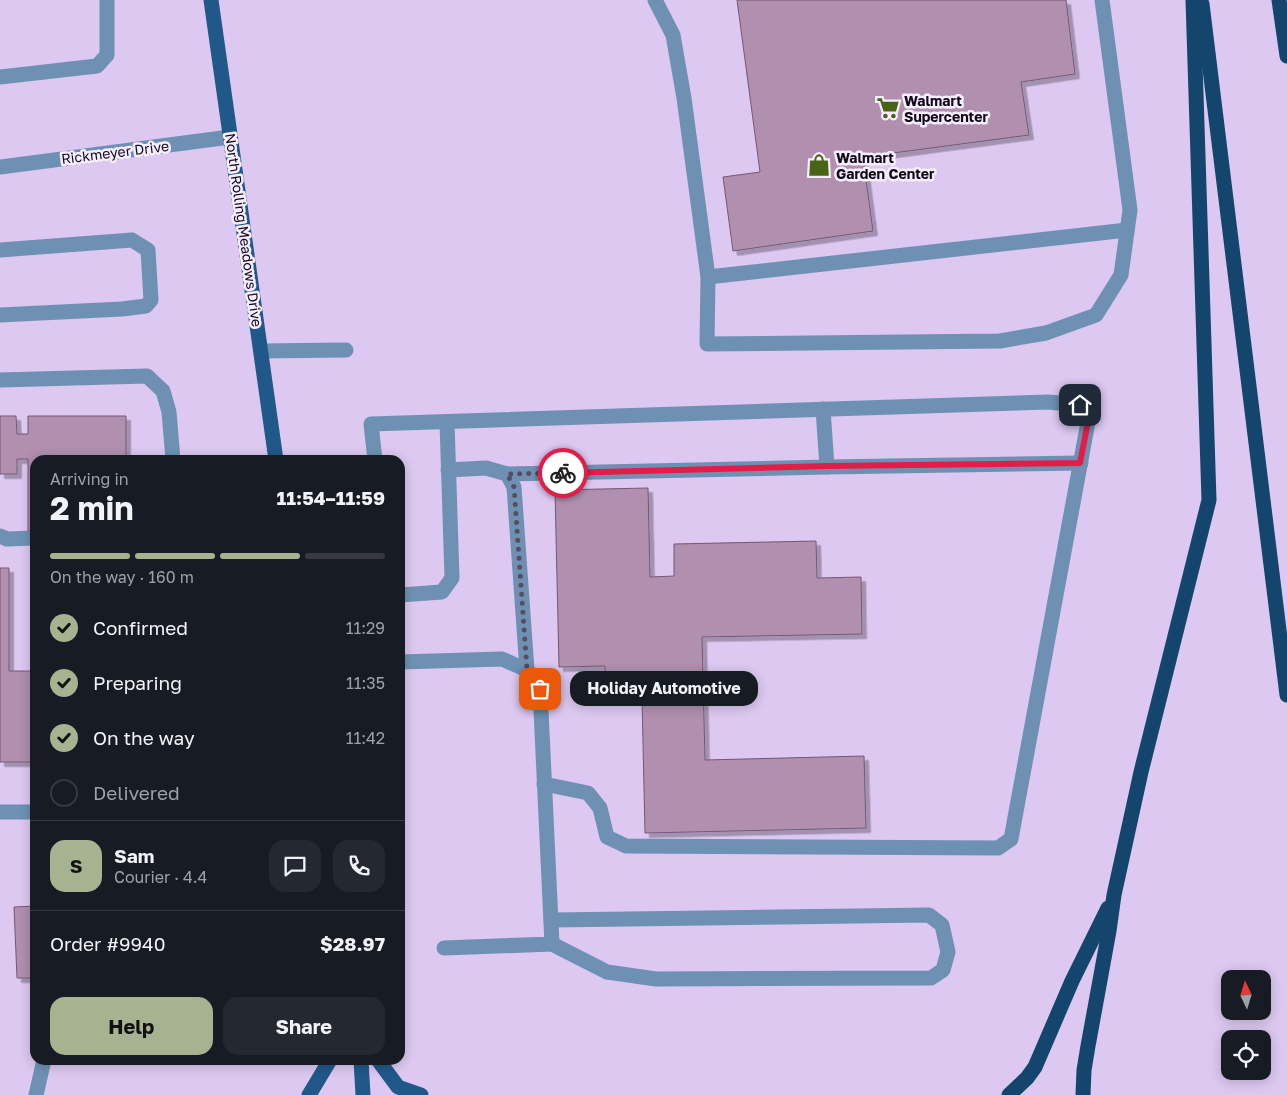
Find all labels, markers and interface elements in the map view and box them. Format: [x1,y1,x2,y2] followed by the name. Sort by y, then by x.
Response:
[904,92,988,125] place label: Walmart Supercenter
[875,95,901,121] supermarket icon: Walmart Supercenter
[222,132,266,328] street label: North Rolling Meadows Drive
[60,137,170,167] street label: Rickmeyer Drive
[836,149,935,182] place label: Walmart Garden Center
[806,152,832,178] shop icon: Walmart Garden Center
[1059,384,1101,426] pin
[1066,391,1094,419] icon: home
[538,448,588,498] courier
[549,459,577,487] icon: bike
[50,469,129,489] text: Arriving in
[277,486,385,509] text: 11:54–11:59
[50,489,134,527] text: 2 min
[50,567,194,587] text: On the way · 160 m
[50,614,78,642] icon: check
[93,616,188,639] text: Confirmed
[346,618,385,638] text: 11:29
[519,668,561,710] pin
[50,669,78,697] icon: check
[93,671,182,694] text: Preparing
[570,672,758,706] callout: Holiday Automotive
[346,673,385,693] text: 11:35
[526,675,554,703] icon: bag
[587,678,741,698] text: Holiday Automotive
[50,724,78,752] icon: check
[93,726,195,749] text: On the way
[346,728,385,748] text: 11:42
[93,781,180,804] text: Delivered
[269,840,321,892] button: chat
[333,840,385,892] button: phone
[114,844,154,867] text: Sam
[70,854,82,877] text: S
[114,867,207,887] text: Courier · 4.4
[50,932,165,955] text: Order #9940
[320,932,385,955] text: $28.97
[1221,970,1271,1020] north arrow
[1221,970,1271,1080] map controls
[50,997,213,1055] button: Help
[223,997,385,1055] button: Share
[1221,1030,1271,1080] button: locate

